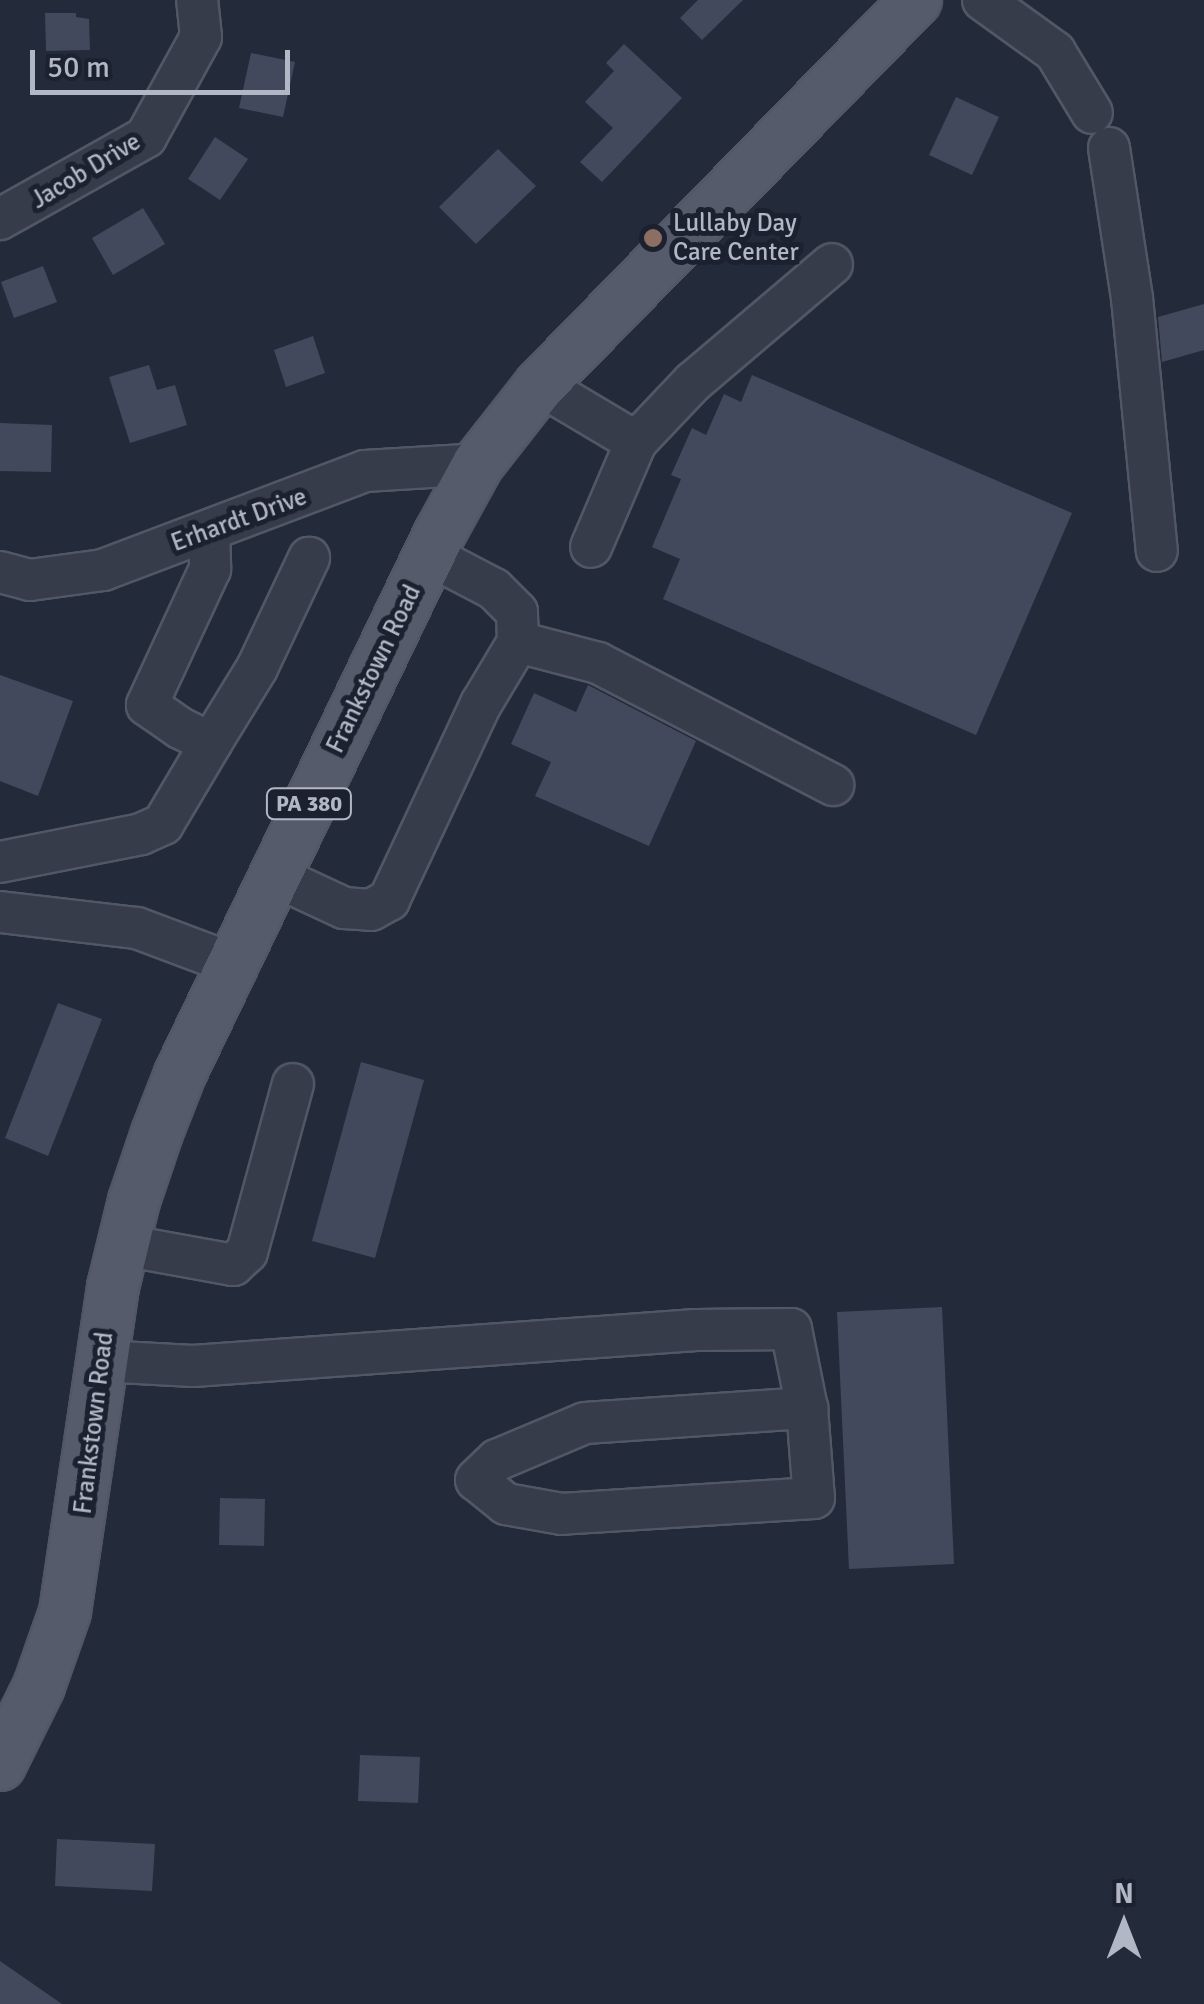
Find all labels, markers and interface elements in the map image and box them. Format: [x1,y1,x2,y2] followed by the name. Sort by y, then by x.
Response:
[35,30,295,92] scale bar
[47,49,110,86] text: 50 m
[26,127,146,215] street label: Jacob Drive
[673,209,799,268] place label: Lullaby Day Care Center
[642,227,664,249] marker: Lullaby Day Care Center
[167,482,311,558] street label: Erhardt Drive
[320,580,428,758] street label: Frankstown Road
[264,787,354,821] road number: PA 380
[68,1330,120,1516] street label: Frankstown Road
[1074,1874,1174,1974] north arrow
[1114,1877,1134,1911] text: N

